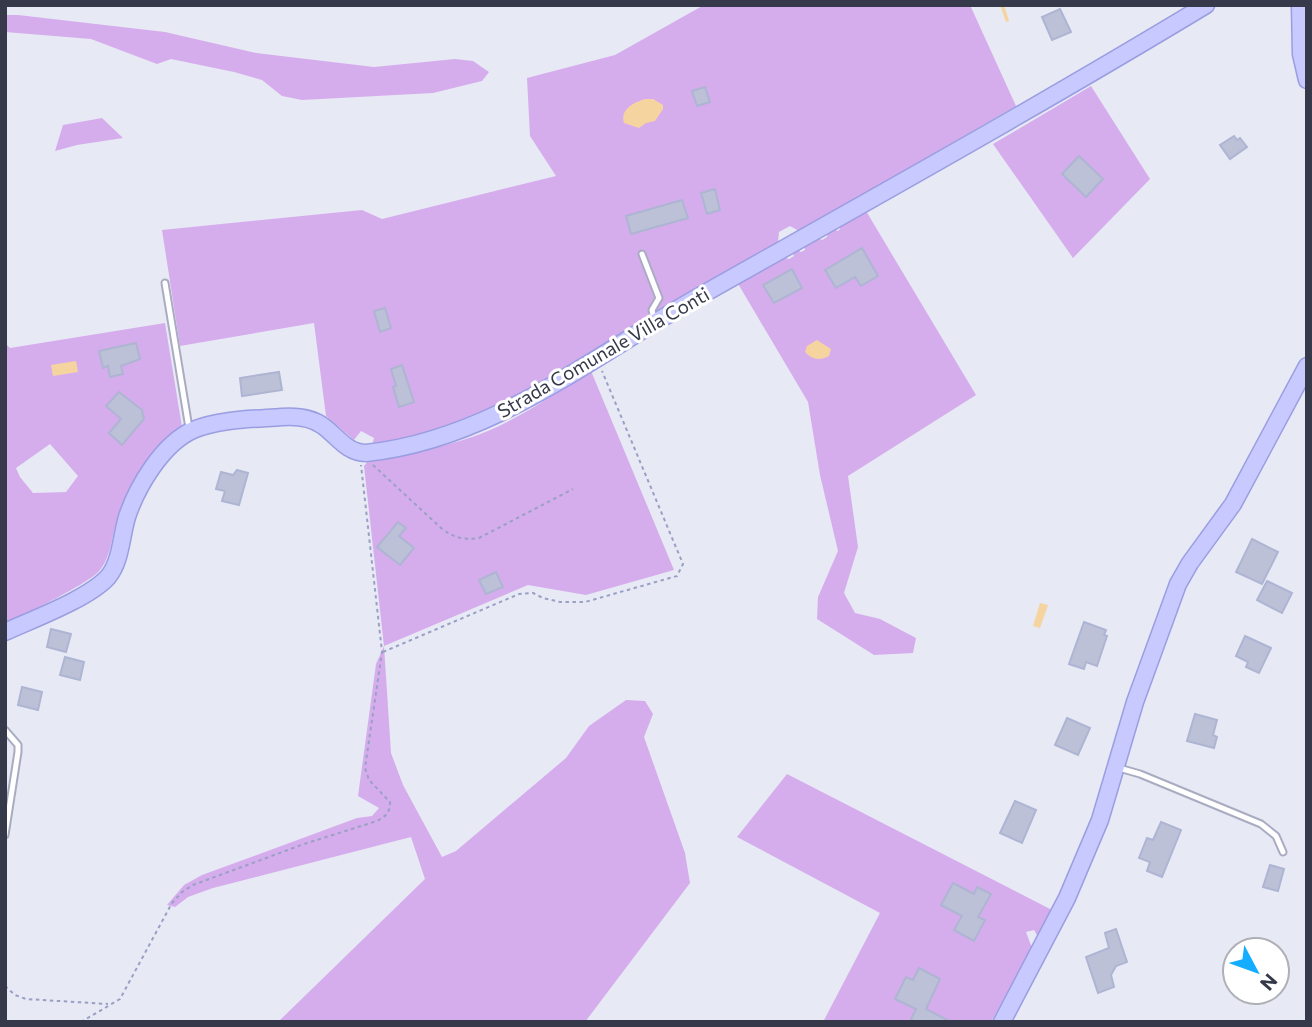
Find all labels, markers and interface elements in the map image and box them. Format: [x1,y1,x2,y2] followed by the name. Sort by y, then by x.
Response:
[493,282,713,422] street label: Strada Comunale Villa Conti
[1221,936,1291,1006] north arrow
[1256,970,1283,995] text: N

